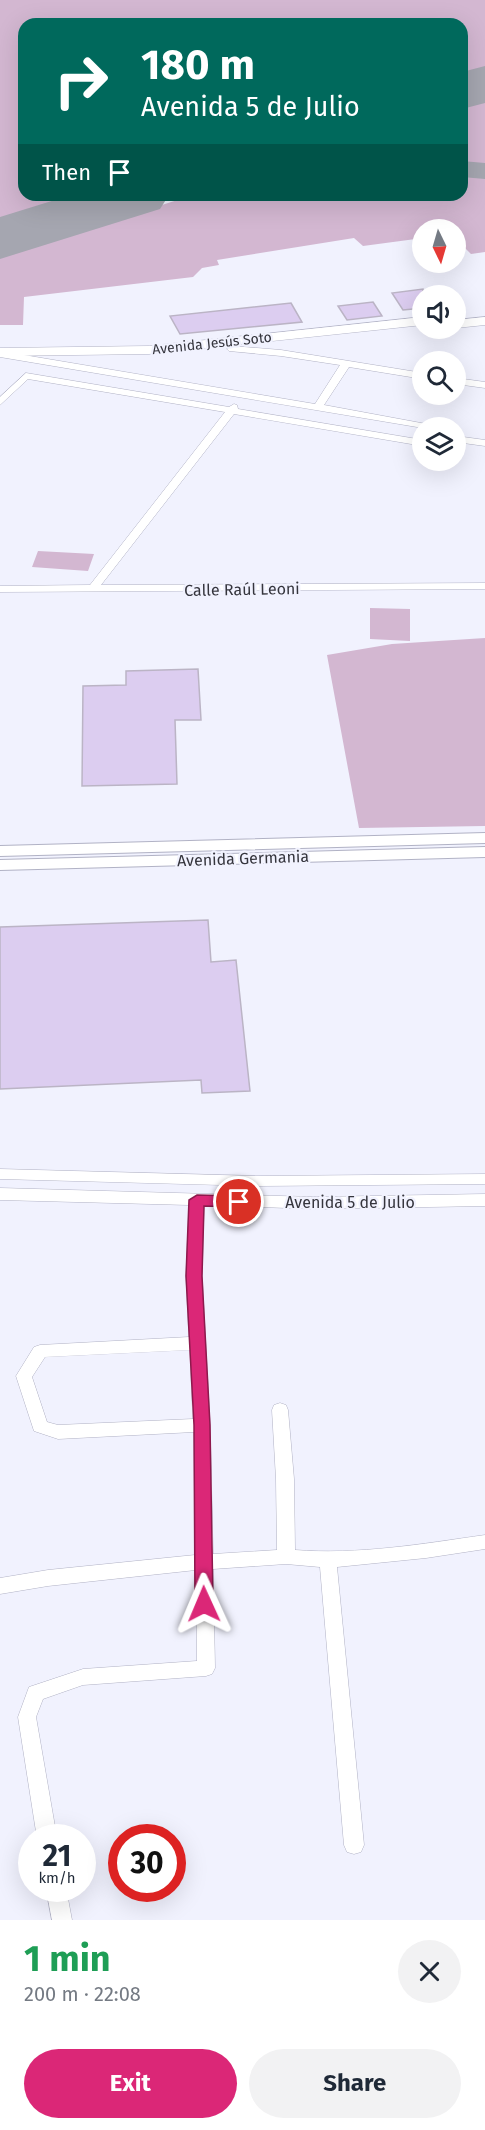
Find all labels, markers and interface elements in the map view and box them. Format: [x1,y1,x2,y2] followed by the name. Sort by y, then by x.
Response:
[141,40,255,90] text: 180 m
[42,42,120,120] icon: right
[141,91,360,123] text: Avenida 5 de Julio
[103,156,136,189] icon: arrive
[42,159,91,186] text: Then
[412,219,466,273] north arrow
[412,219,466,471] map controls
[412,285,466,339] button: sound
[151,329,273,358] street label: Avenida Jesús Soto
[412,351,466,405] button: search
[412,417,466,471] button: layers
[184,579,300,600] street label: Calle Raúl Leoni
[177,847,309,870] street label: Avenida Germania
[213,1176,264,1227] pin
[222,1185,255,1218] icon: arrive
[285,1193,415,1212] street label: Avenida 5 de Julio
[172,1572,236,1636] position arrow
[108,1824,186,1902] speed limit sign: 30
[43,1838,71,1874] text: 21
[38,1869,76,1887] text: km/h
[24,1937,111,1981] text: 1 min
[398,1940,461,2003] button: close
[24,1982,141,2006] text: 200 m · 22:08
[24,2049,237,2118] button: Exit
[249,2049,461,2118] button: Share

